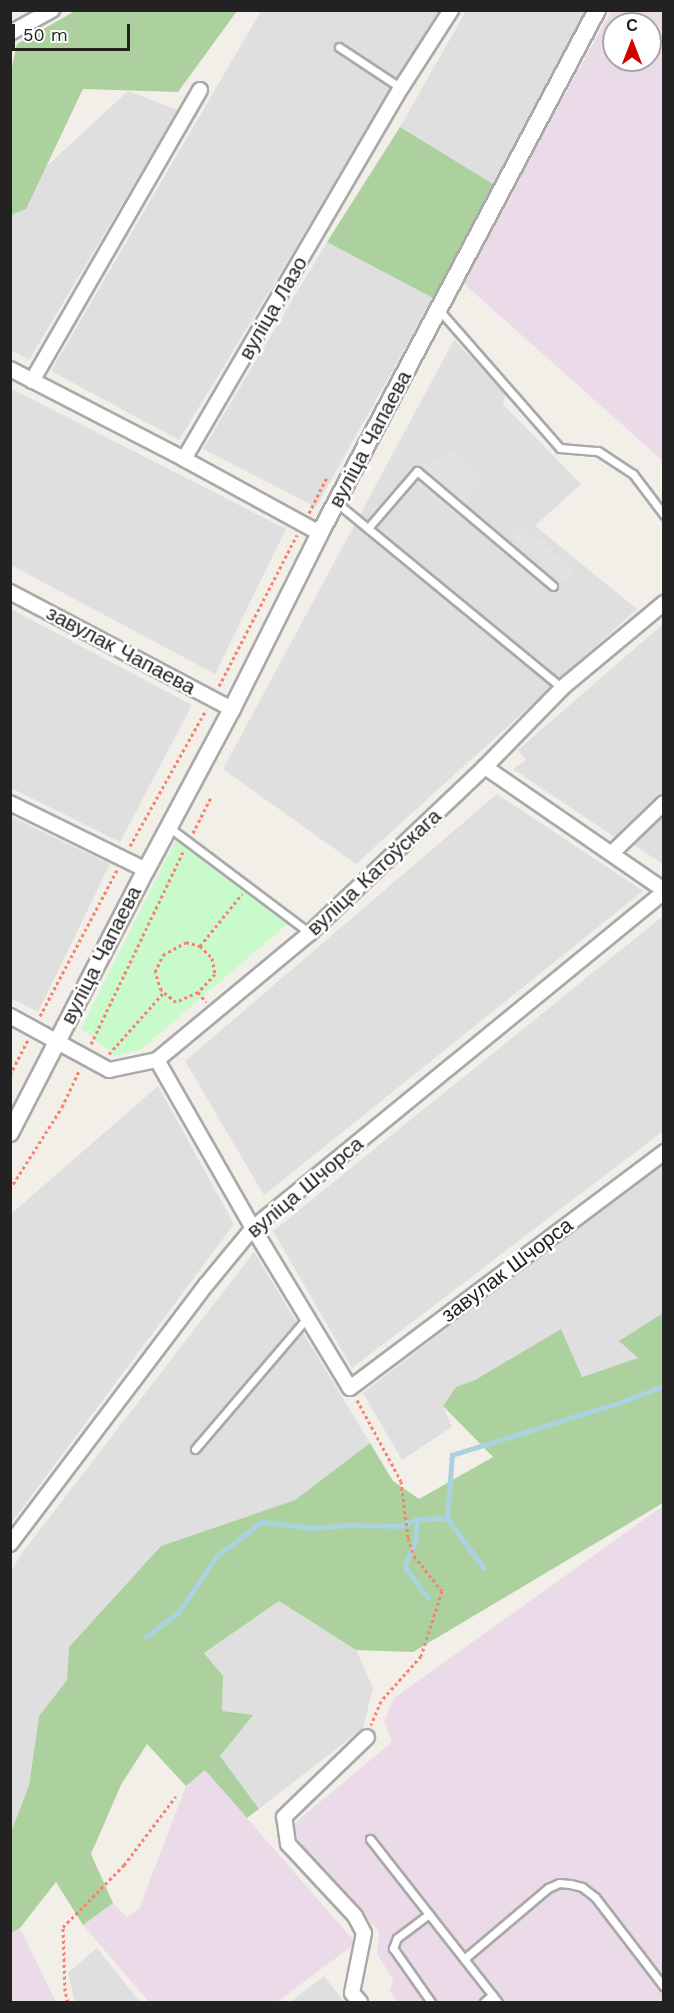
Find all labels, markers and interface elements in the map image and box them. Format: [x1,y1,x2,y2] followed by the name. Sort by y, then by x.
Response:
[15,12,134,50] scale bar
[602,12,662,72] north arrow
[626,16,638,35] text: С
[23,24,68,45] text: 50 m
[233,252,313,364] street label: вуліца Лазо
[323,366,417,512] street label: вуліца Чапаева
[42,600,200,700] street label: завулак Чапаева
[302,803,446,941] street label: вуліца Катоўскага
[55,882,147,1028] street label: вуліца Чапаева
[242,1131,368,1243] street label: вуліца Шчорса
[436,1212,578,1328] street label: завулак Шчорса

